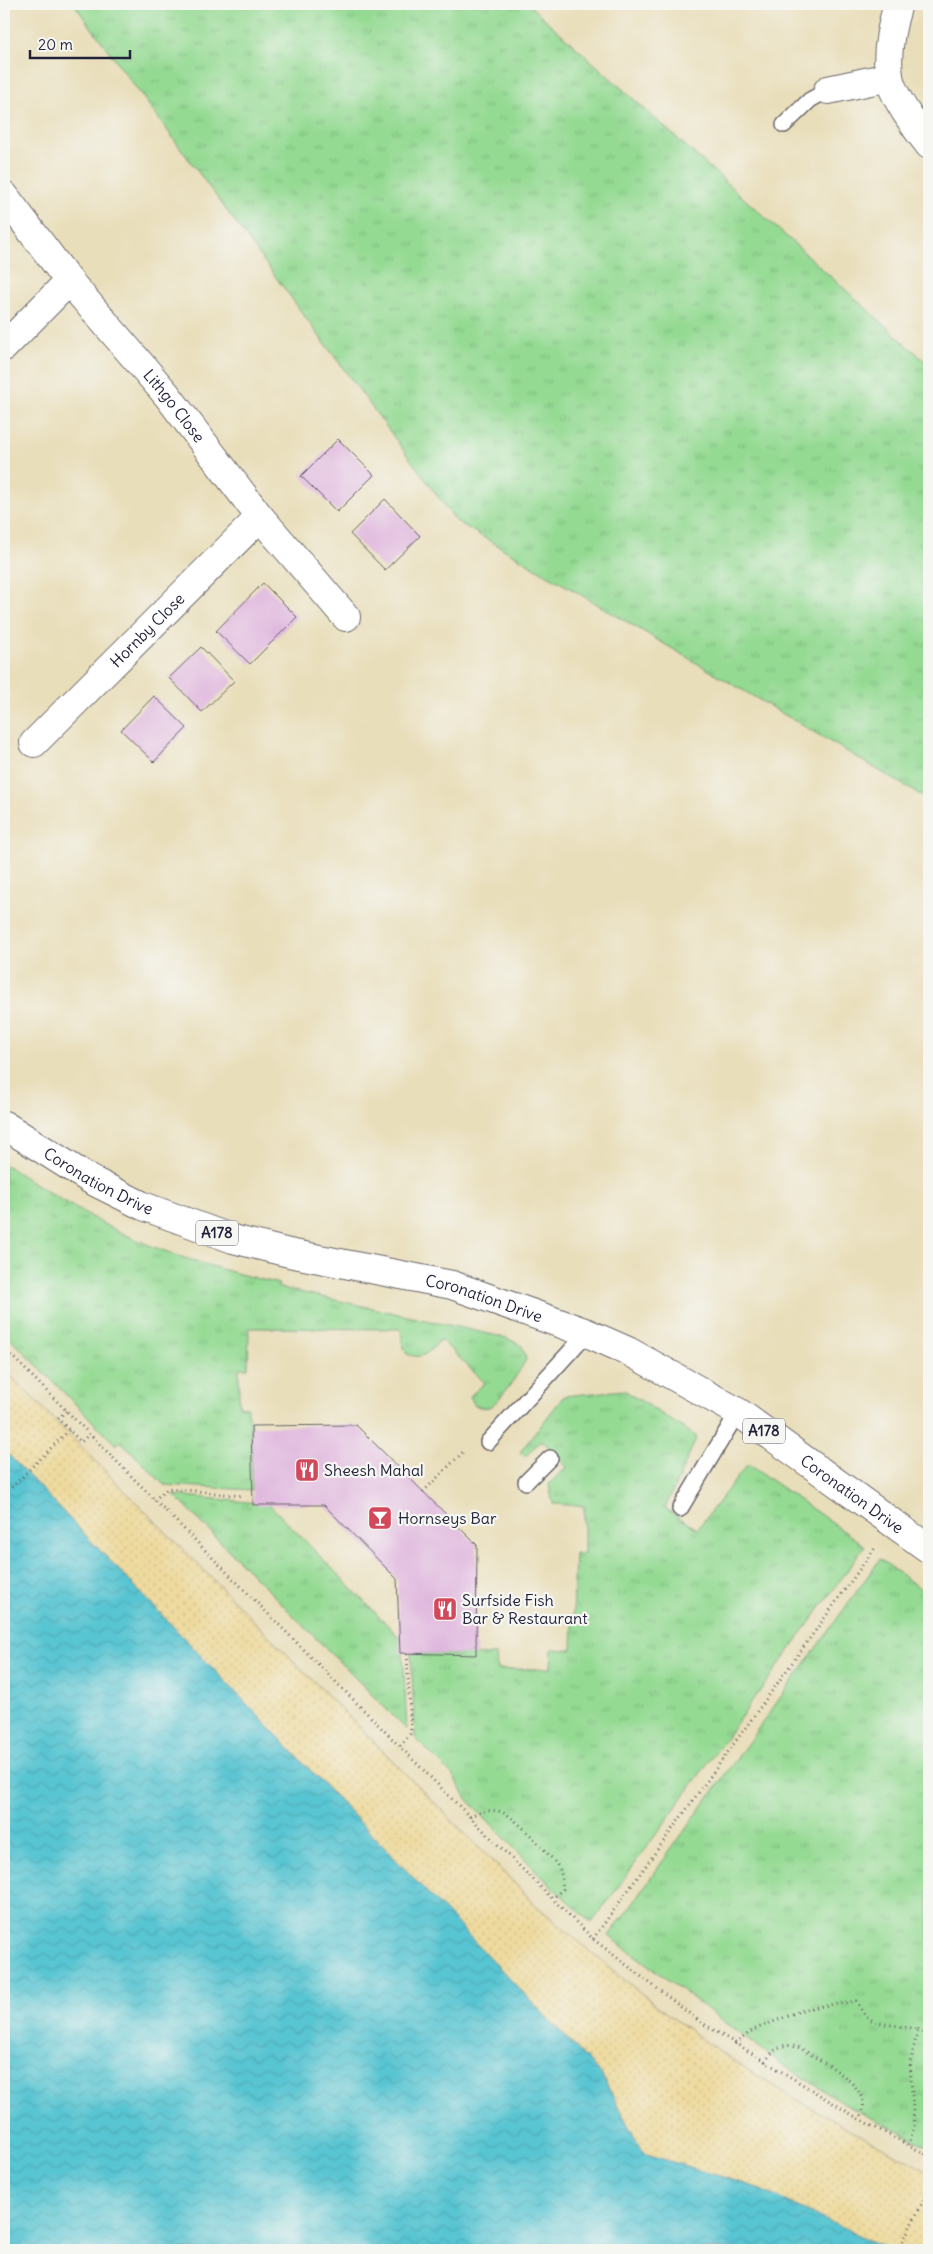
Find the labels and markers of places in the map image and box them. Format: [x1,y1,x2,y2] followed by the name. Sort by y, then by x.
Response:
[294,1457,320,1483] restaurant icon: Sheesh Mahal
[324,1460,424,1480] place label: Sheesh Mahal
[367,1505,393,1531] bar icon: Hornseys Bar
[398,1508,497,1528] place label: Hornseys Bar
[462,1590,588,1628] place label: Surfside Fish Bar & Restaurant
[432,1596,458,1622] restaurant icon: Surfside Fish Bar & Restaurant

